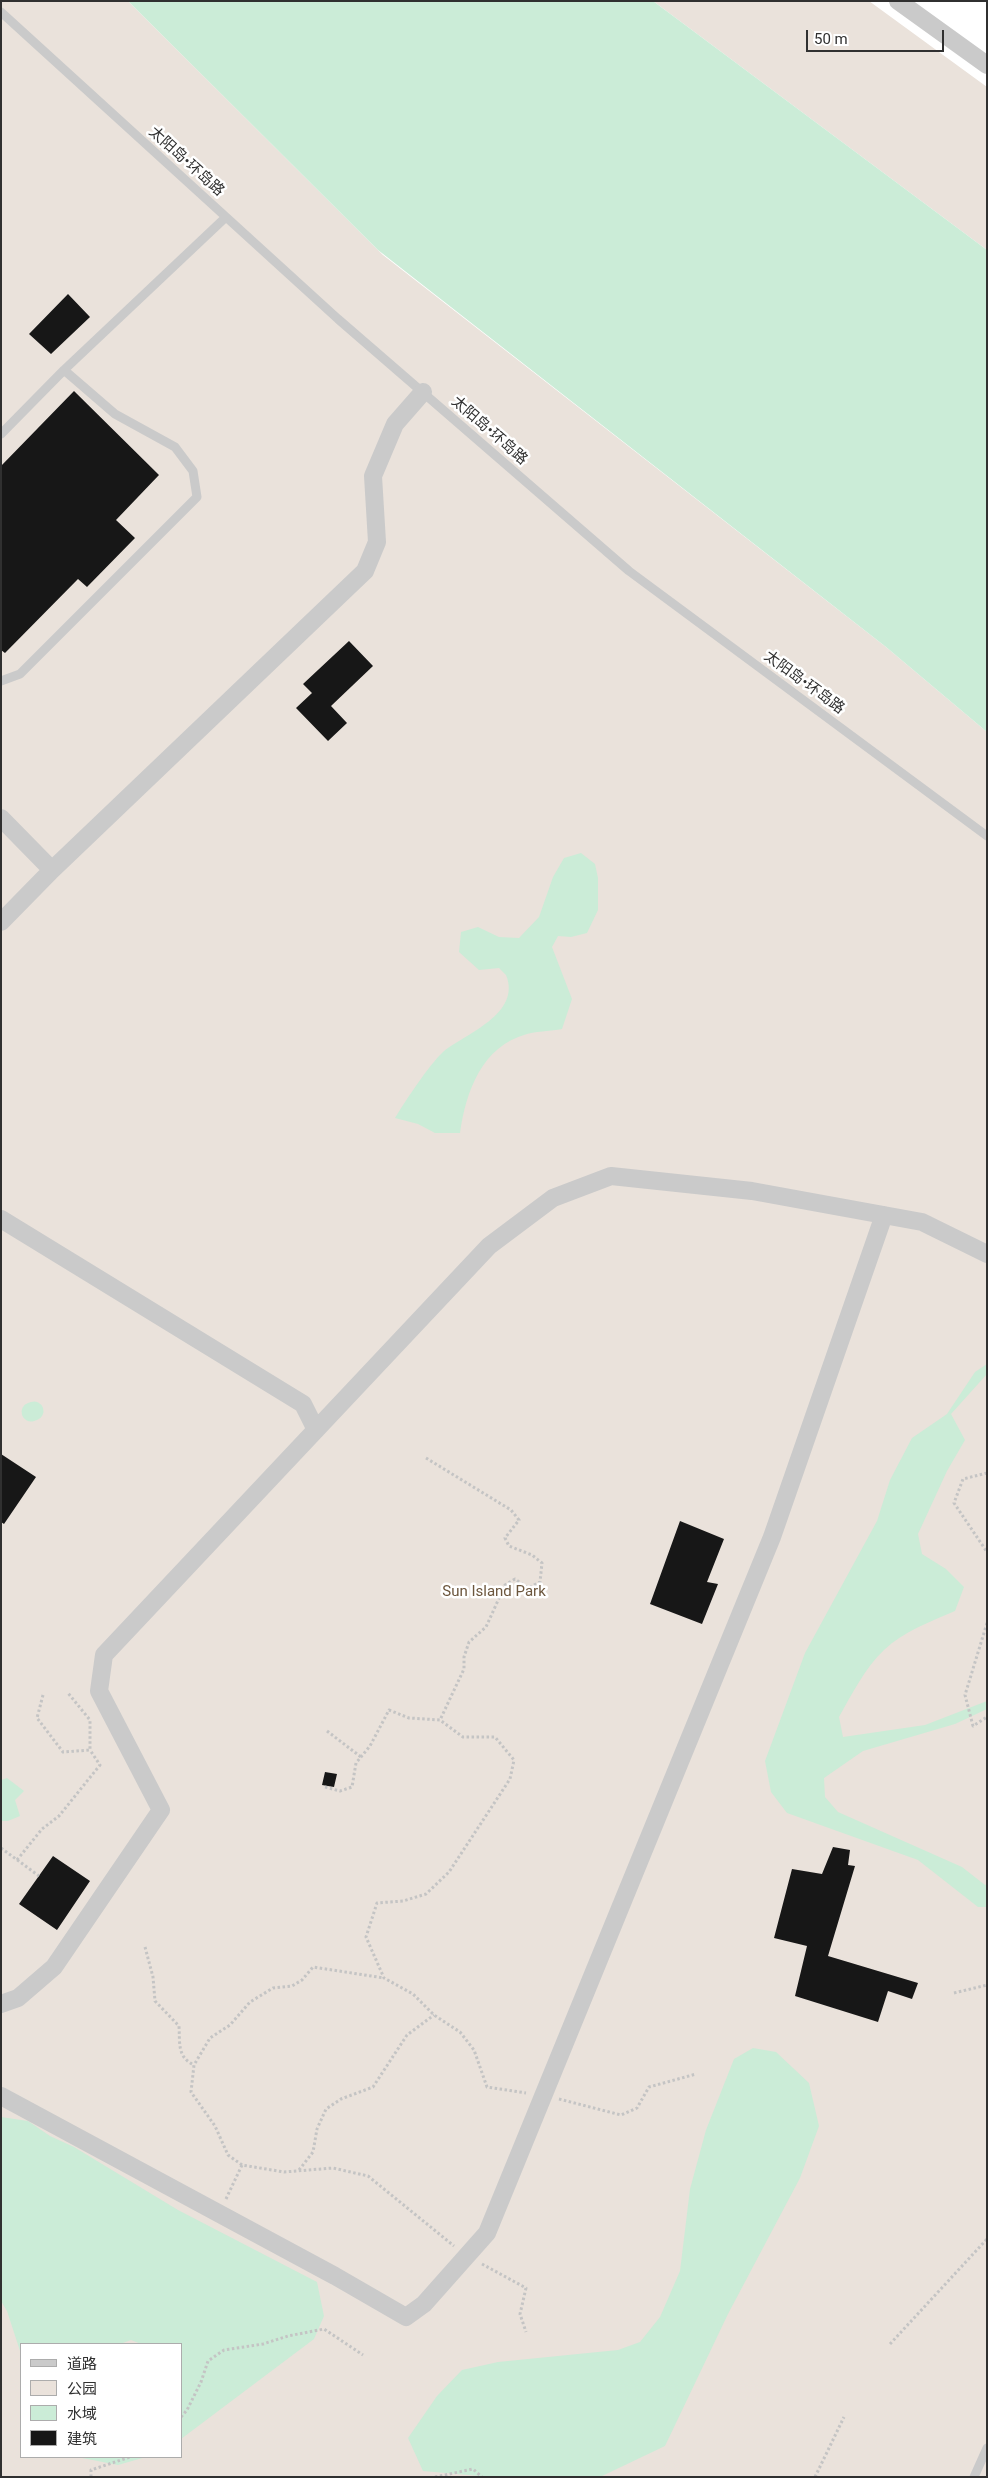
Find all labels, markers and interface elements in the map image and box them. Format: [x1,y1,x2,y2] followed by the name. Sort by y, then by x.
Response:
[808,20,946,52] scale bar
[814,30,848,48] text: 50 m
[145,124,227,200] street label: 太阳岛•环岛路
[447,393,531,469] street label: 太阳岛•环岛路
[760,648,848,718] street label: 太阳岛•环岛路
[442,1583,546,1601] park label: Sun Island Park
[20,2343,182,2458] legend
[67,2355,97,2373] text: 道路
[67,2380,97,2398] text: 公园
[67,2405,97,2423] text: 水域
[67,2430,97,2448] text: 建筑

